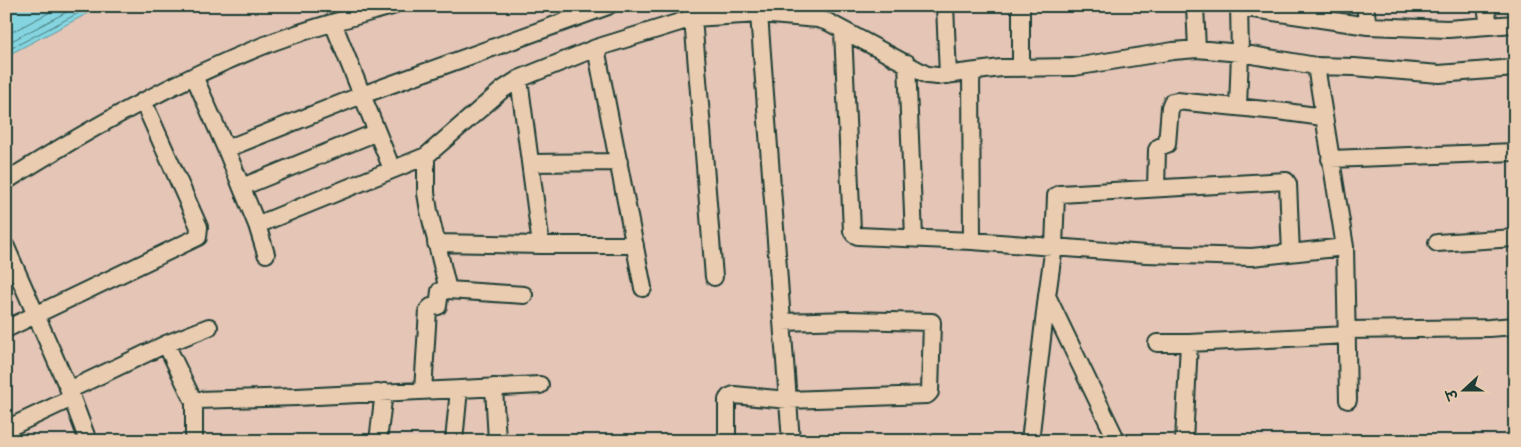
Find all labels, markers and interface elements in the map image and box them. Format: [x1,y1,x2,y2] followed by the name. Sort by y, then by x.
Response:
[1438,364,1488,414] north arrow
[1440,386,1463,404] text: उ

